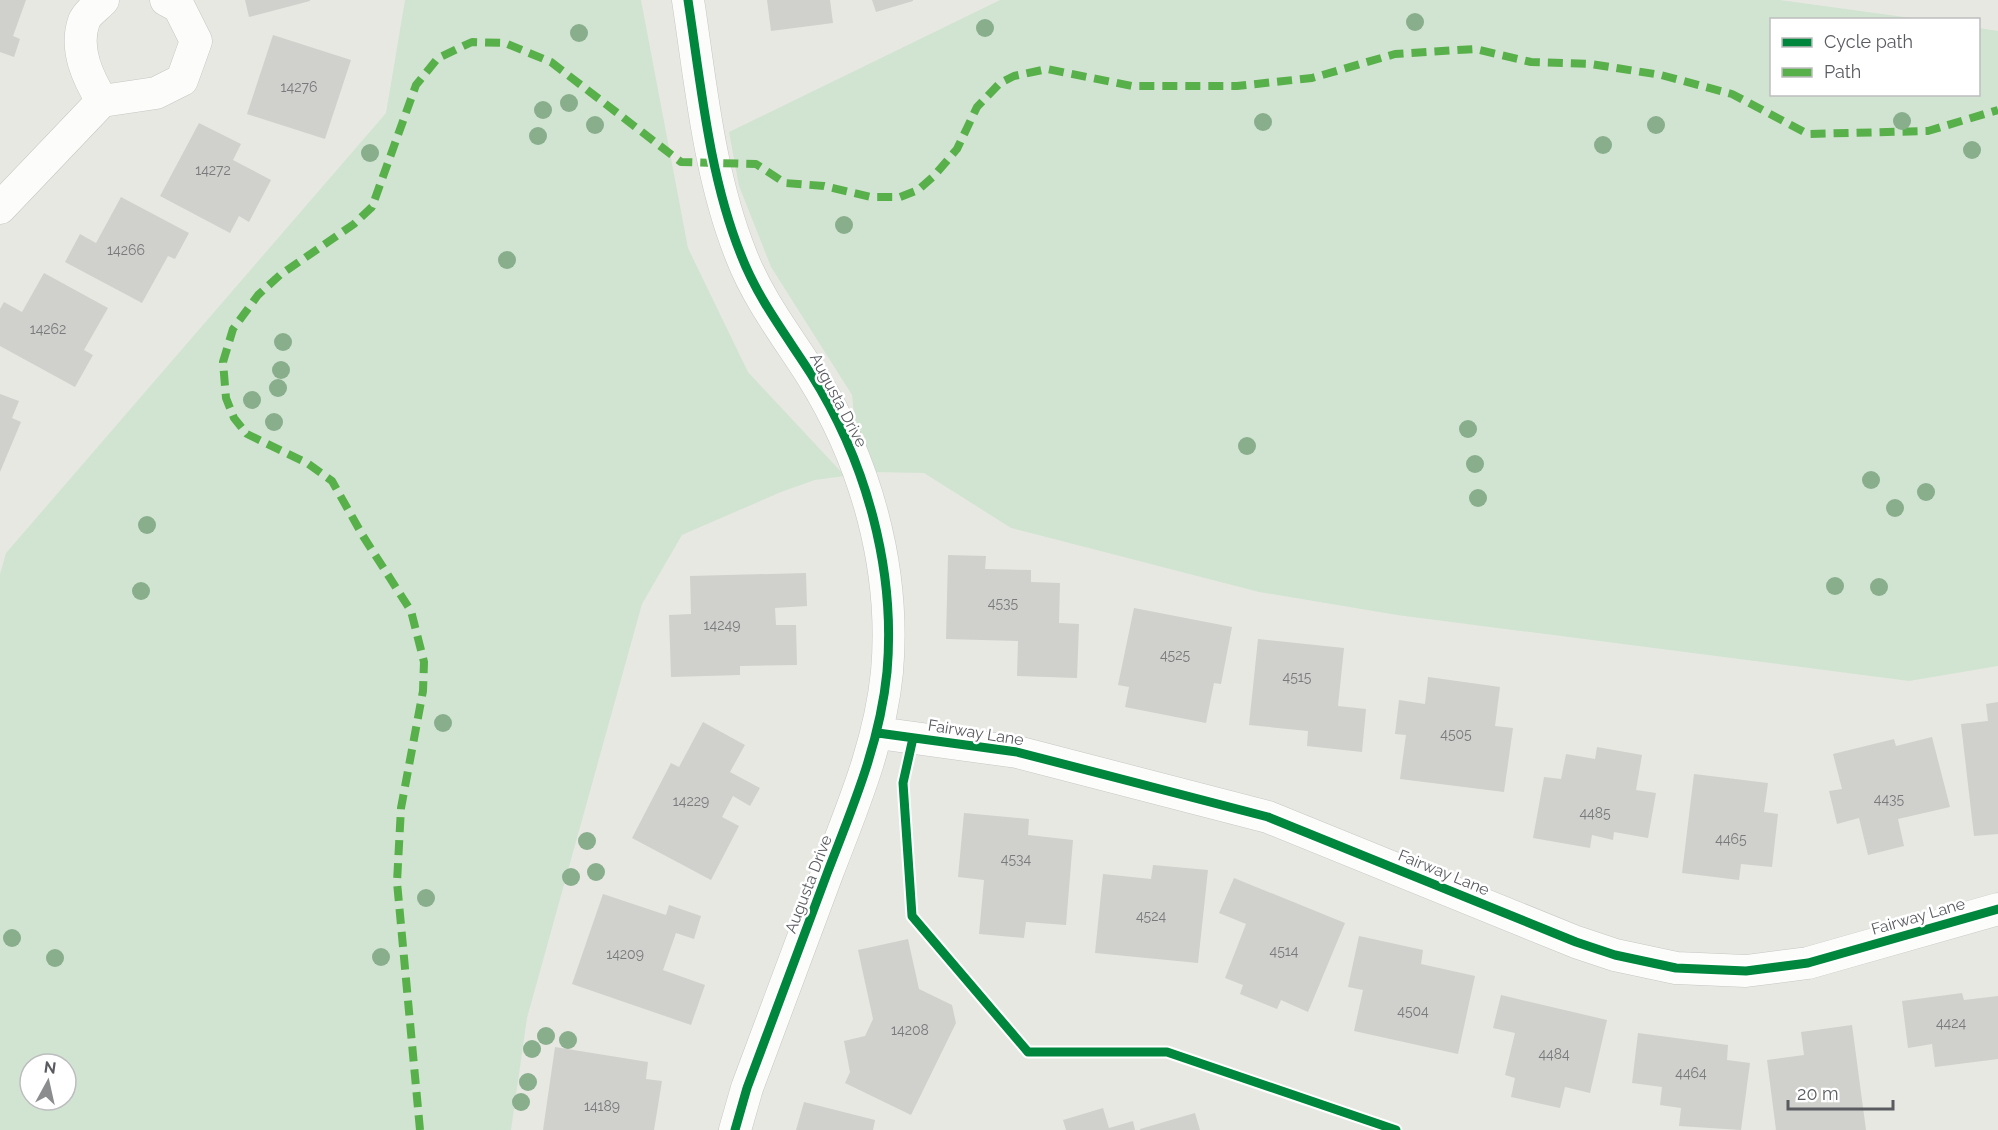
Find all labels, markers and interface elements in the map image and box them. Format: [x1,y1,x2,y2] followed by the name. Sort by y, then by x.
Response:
[1770,18,1980,96] legend
[1824,31,1913,52] text: Cycle path
[1824,61,1861,82] text: Path
[281,79,317,95] house number: 14276
[195,162,231,178] house number: 14272
[107,242,145,258] house number: 14266
[30,321,66,337] house number: 14262
[806,350,871,450] street label: Augusta Drive
[988,595,1019,611] house number: 4535
[704,617,740,633] house number: 14249
[1160,647,1190,663] house number: 4525
[1283,669,1312,685] house number: 4515
[927,716,1025,749] street label: Fairway Lane
[1440,726,1472,742] house number: 4505
[1874,791,1905,807] house number: 4435
[673,793,709,809] house number: 14229
[1579,805,1611,821] house number: 4485
[1715,831,1747,847] house number: 4465
[781,832,836,936] street label: Augusta Drive
[1395,846,1492,899] street label: Fairway Lane
[1001,851,1032,867] house number: 4534
[1869,894,1967,939] street label: Fairway Lane
[1136,908,1166,924] house number: 4524
[1270,943,1299,959] house number: 4514
[606,946,644,962] house number: 14209
[1397,1003,1429,1019] house number: 4504
[1936,1015,1966,1031] house number: 4424
[891,1022,929,1038] house number: 14208
[1538,1046,1570,1062] house number: 4484
[18,1052,78,1112] north arrow
[43,1057,57,1078] text: N
[1675,1065,1707,1081] house number: 4464
[1788,1073,1893,1111] scale bar
[1797,1083,1839,1104] text: 20 m
[584,1098,620,1114] house number: 14189

